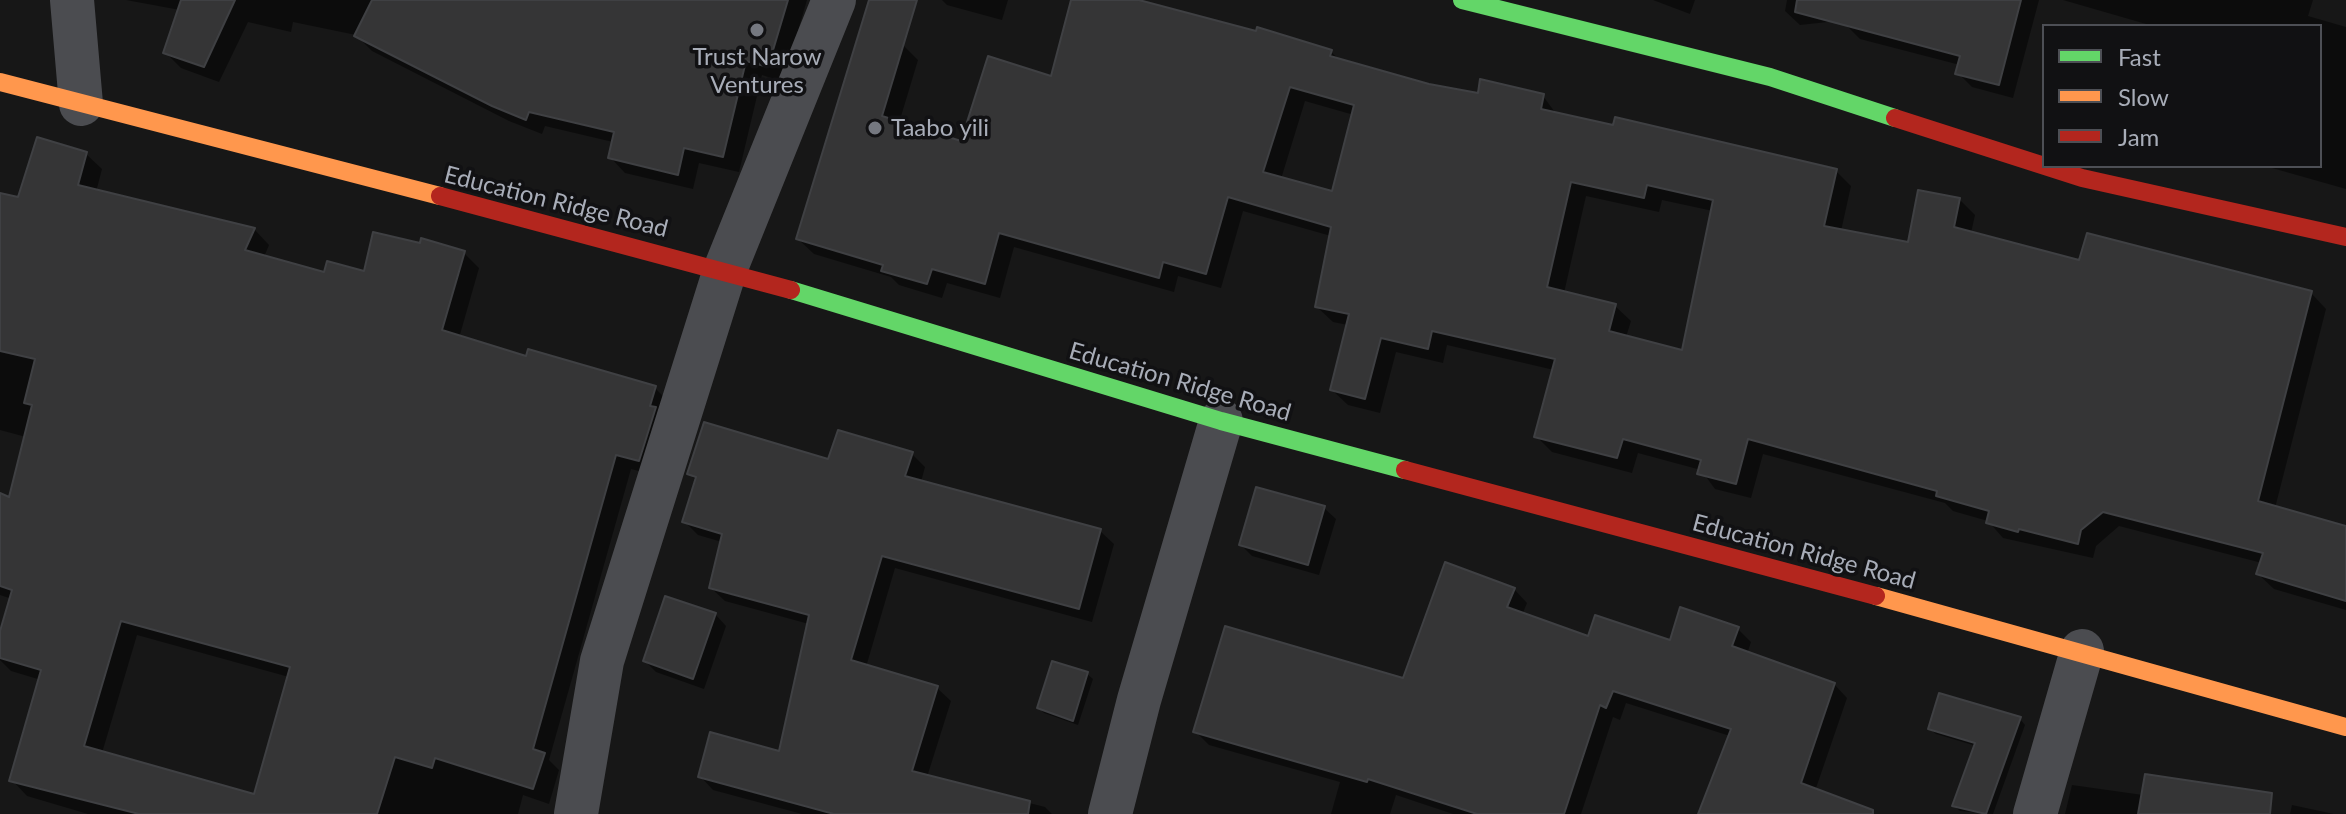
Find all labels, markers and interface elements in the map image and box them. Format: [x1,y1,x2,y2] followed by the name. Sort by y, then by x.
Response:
[748,21,766,39] marker: Trust Narow Ventures
[2042,24,2322,168] legend
[2118,42,2161,71] text: Fast
[692,43,822,99] place label: Trust Narow Ventures
[2118,82,2169,111] text: Slow
[891,114,989,142] place label: Taabo yili
[866,119,884,137] marker: Taabo yili
[2118,122,2159,151] text: Jam
[441,160,671,244] street label: Education Ridge Road
[1066,336,1294,428] street label: Education Ridge Road
[1689,508,1919,596] street label: Education Ridge Road

